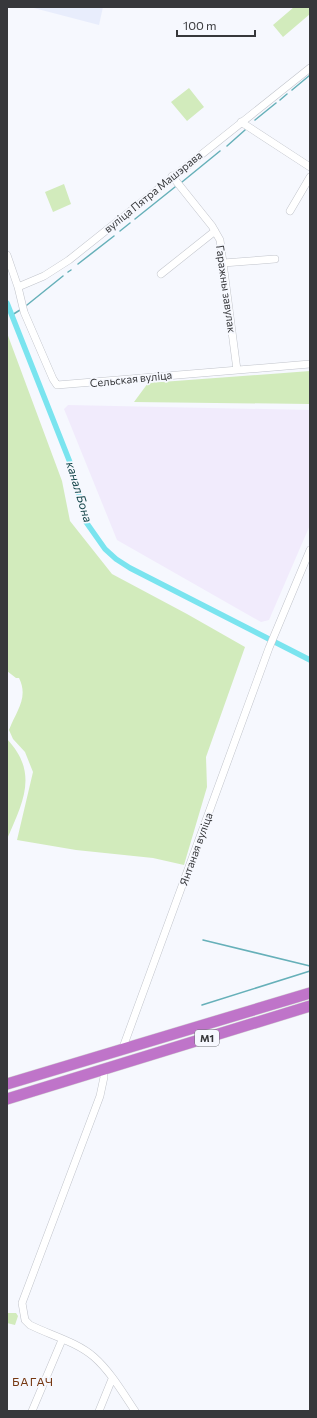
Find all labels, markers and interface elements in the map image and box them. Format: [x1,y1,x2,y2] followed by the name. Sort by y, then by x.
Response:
[177,12,255,38] scale bar
[183,18,217,32] text: 100 m
[101,148,204,235] street label: вуліца Пятра Машэрава
[214,244,239,334] street label: Гаражны завулак
[89,368,173,389] street label: Сельская вуліца
[64,460,96,524] water label: канал Бона
[176,811,215,887] street label: Янтаная вуліца
[195,1030,219,1046] road number: М1
[12,1374,54,1388] district label: БАГАЧ

